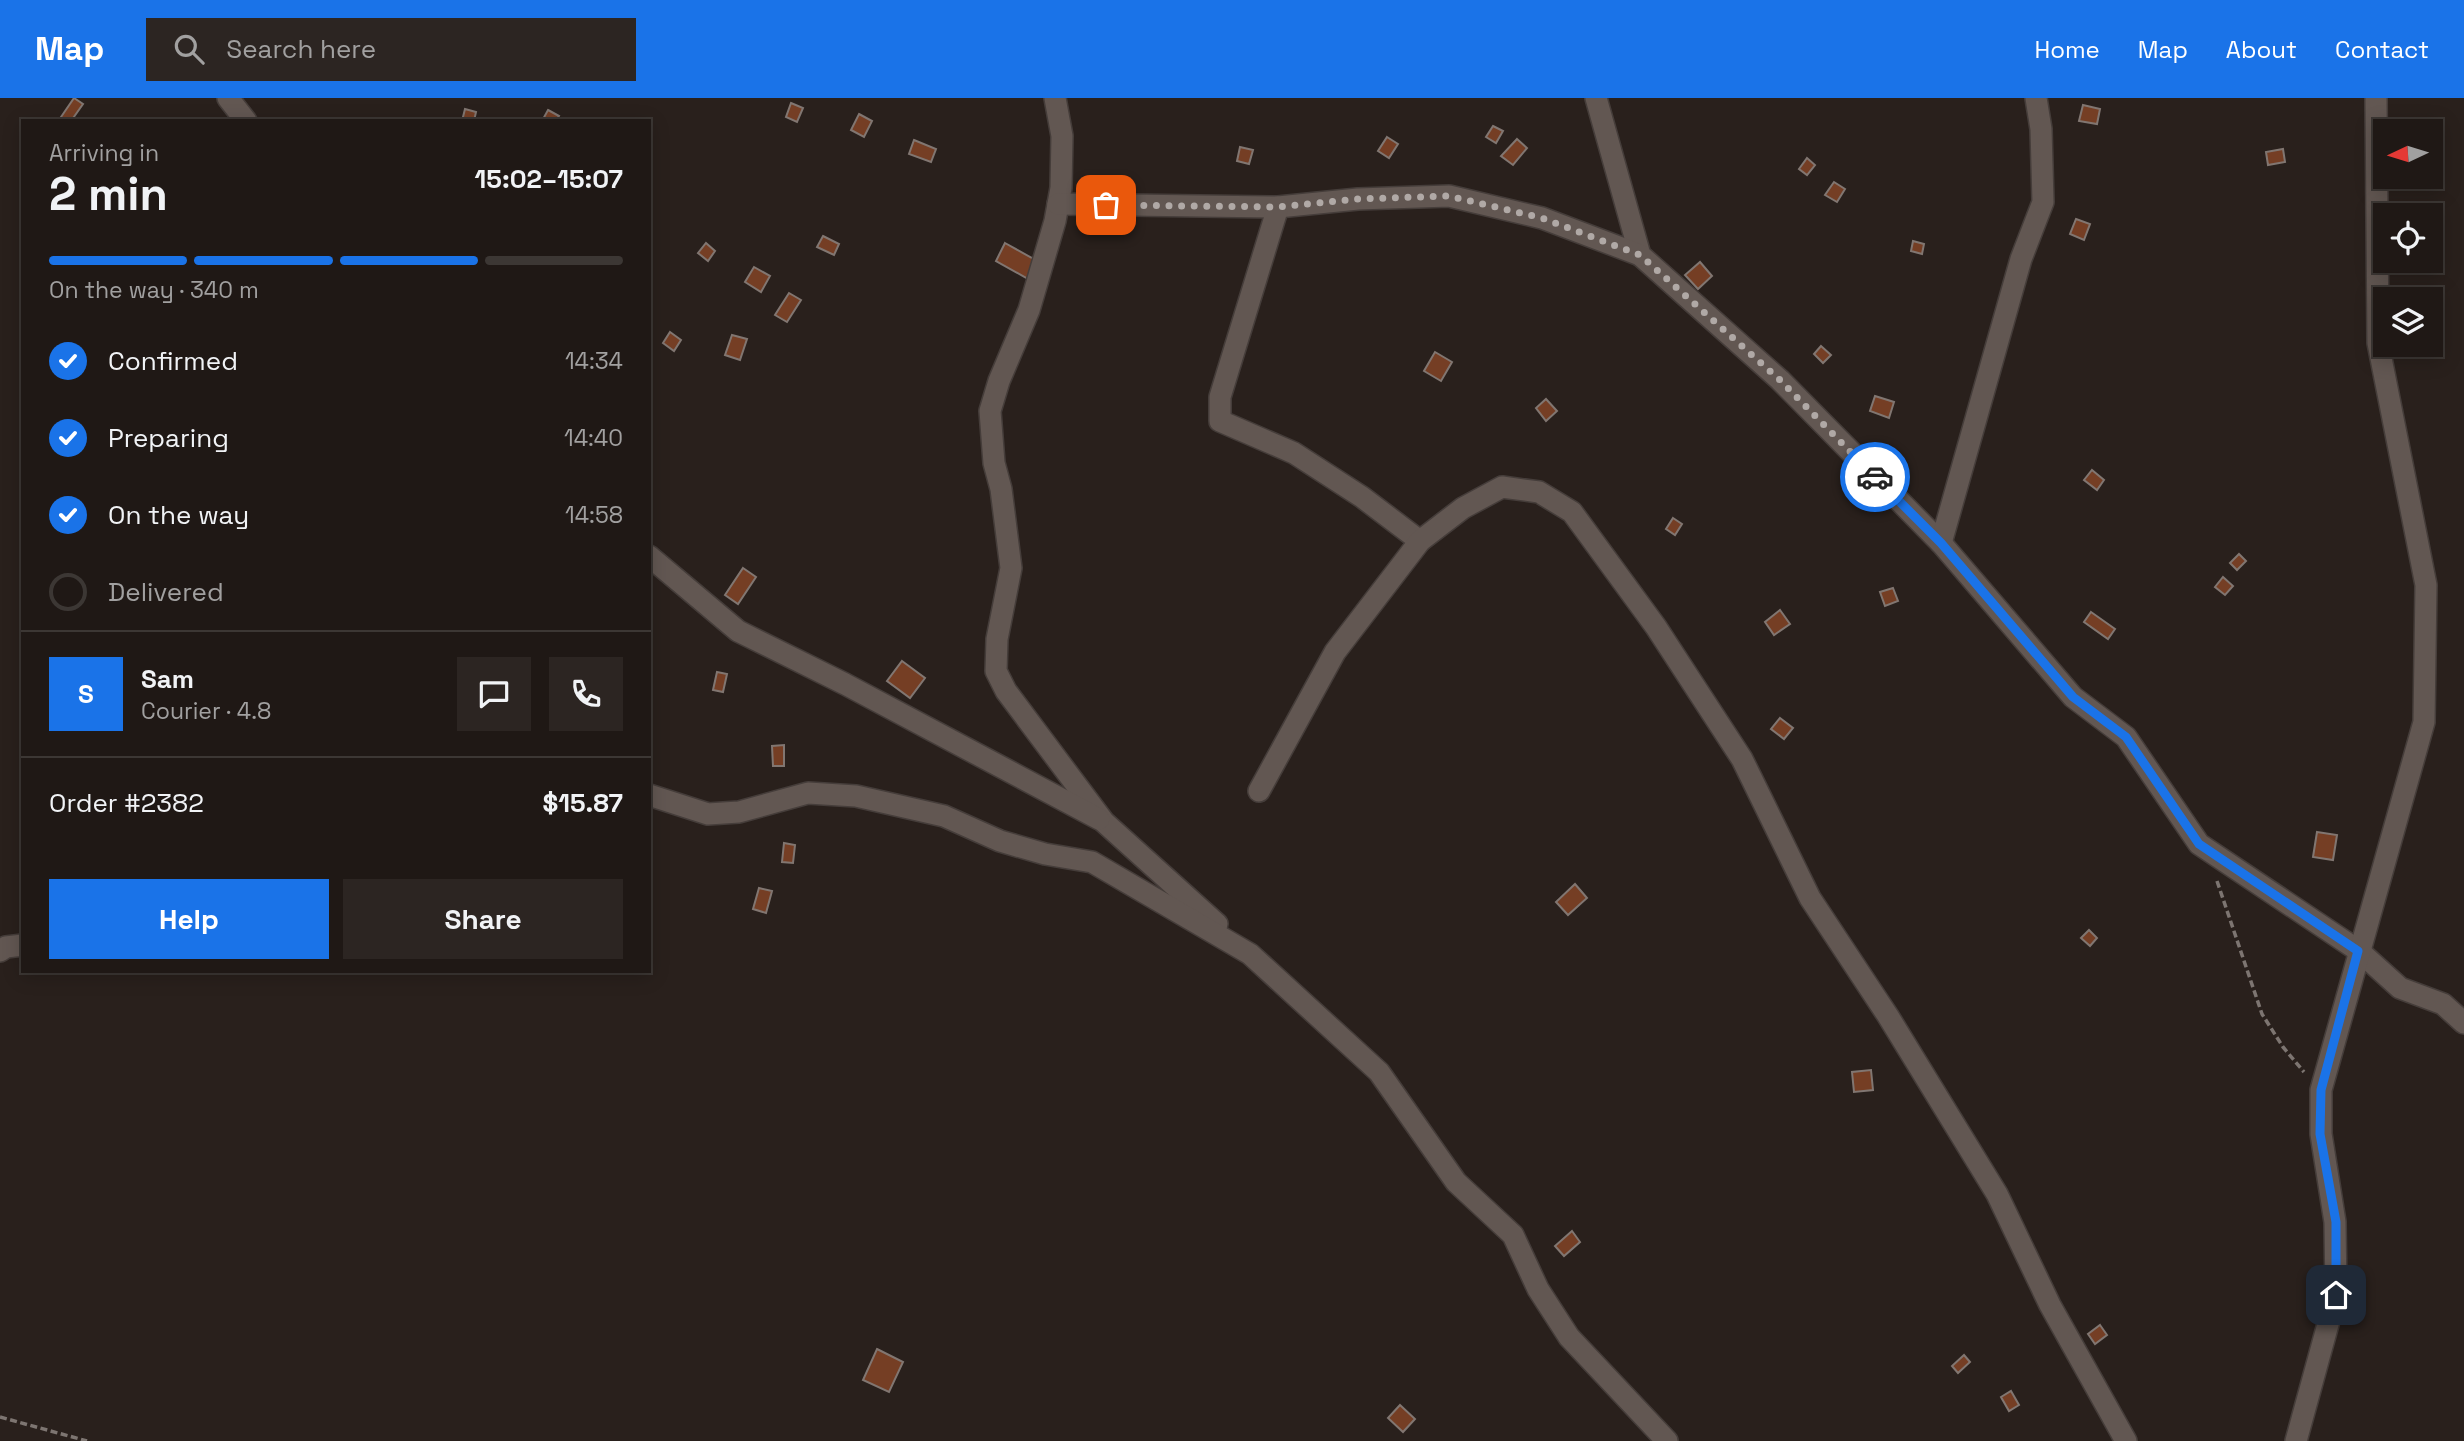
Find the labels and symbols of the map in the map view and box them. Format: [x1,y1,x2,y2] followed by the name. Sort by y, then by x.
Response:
[2373,119,2443,189] north arrow
[1076,175,1136,235] pin
[1840,442,1910,512] courier
[2306,1265,2366,1325] pin

